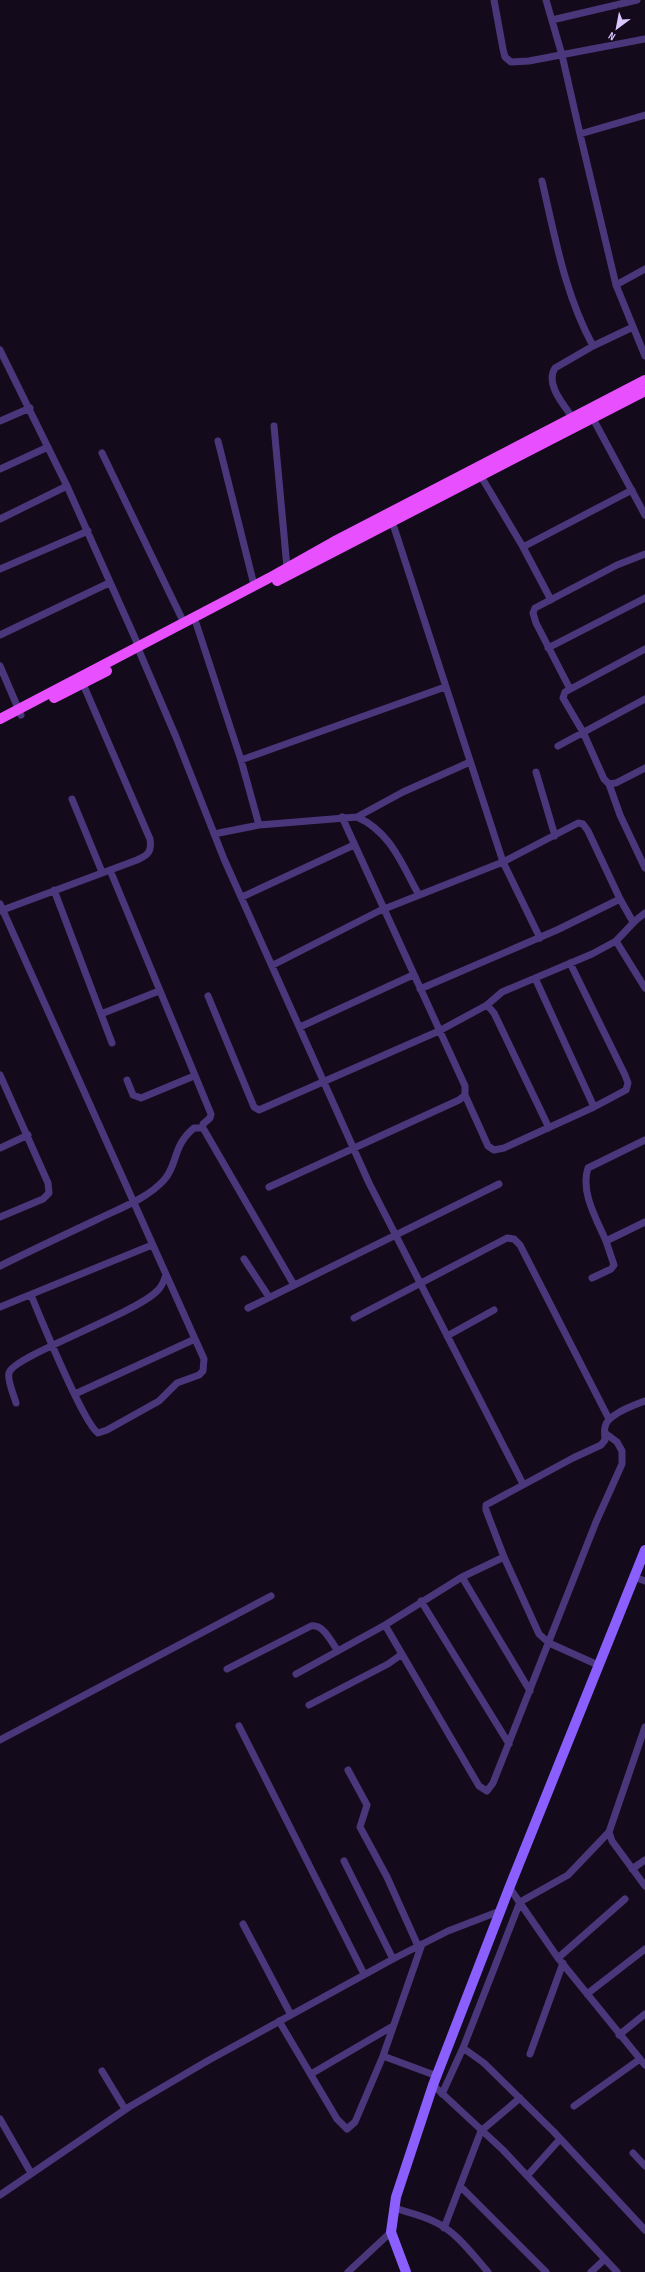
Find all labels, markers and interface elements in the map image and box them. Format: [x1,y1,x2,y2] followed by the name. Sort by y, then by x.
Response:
[597,8,637,48] north arrow
[606,29,618,43] text: N

